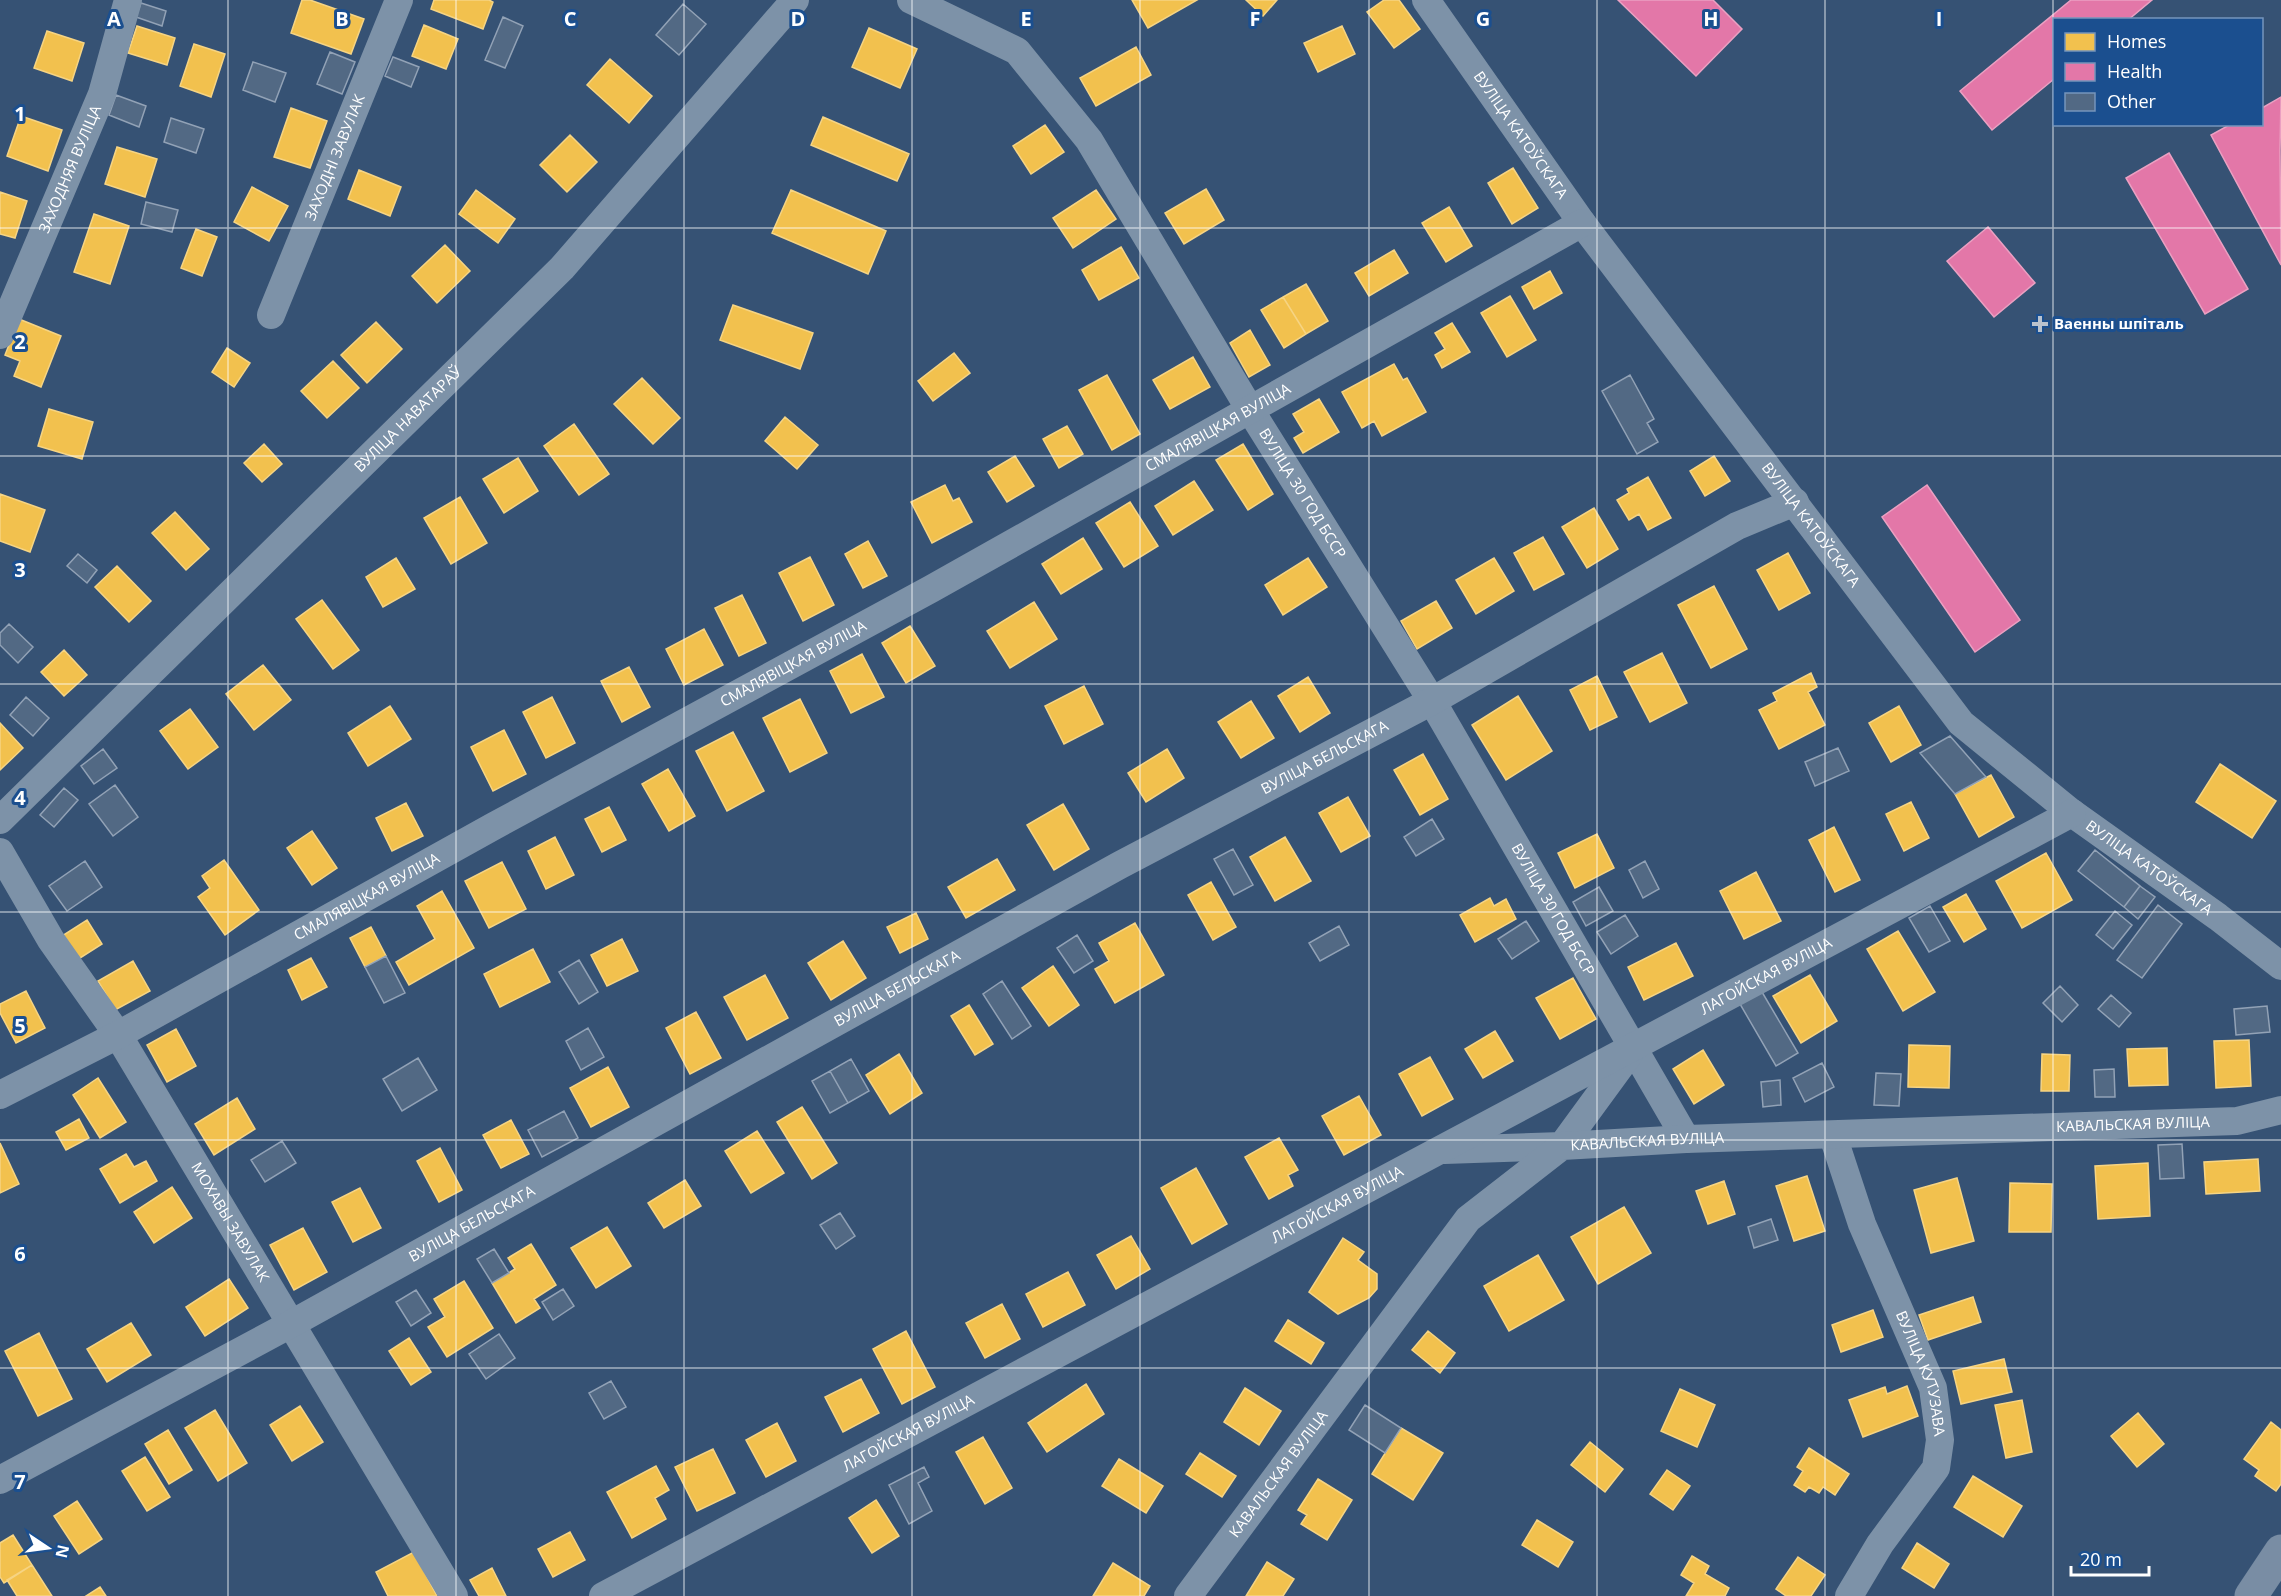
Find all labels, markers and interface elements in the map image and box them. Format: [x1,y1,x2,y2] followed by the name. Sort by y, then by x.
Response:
[107,5,121,32] text: A
[335,5,349,32] text: B
[564,5,577,32] text: C
[791,5,805,32] text: D
[1020,5,1032,32] text: E
[1250,5,1260,32] text: F
[1476,5,1490,32] text: G
[1703,5,1719,32] text: H
[1936,5,1942,32] text: I
[2053,18,2263,126] legend
[2107,29,2166,53] text: Homes
[2107,59,2162,83] text: Health
[1470,67,1573,203] street label: ВУЛІЦА КАТОЎСКАГА
[2107,89,2157,113] text: Other
[299,90,369,223] street label: ЗАХОДНІ ЗАВУЛАК
[14,100,26,127] text: 1
[33,101,105,236] street label: ЗАХОДНЯЯ ВУЛІЦА
[2054,313,2184,333] place label: Ваенны шпіталь
[2031,315,2049,333] marker: Ваенны шпіталь
[14,328,26,355] text: 2
[349,361,466,476] street label: ВУЛІЦА НАВАТАРАЎ
[1141,378,1294,476] street label: СМАЛЯВІЦКАЯ ВУЛІЦА
[1255,424,1351,562] street label: ВУЛІЦА 30 ГОД БССР
[1758,458,1866,591] street label: ВУЛІЦА КАТОЎСКАГА
[14,556,26,583] text: 3
[716,615,870,711] street label: СМАЛЯВІЦКАЯ ВУЛІЦА
[1257,715,1392,798] street label: ВУЛІЦА БЕЛЬСКАГА
[14,784,26,811] text: 4
[2082,815,2217,919] street label: ВУЛІЦА КАТОЎСКАГА
[1508,839,1600,979] street label: ВУЛІЦА 30 ГОД БССР
[290,847,443,944] street label: СМАЛЯВІЦКАЯ ВУЛІЦА
[1696,932,1836,1019] street label: ЛАГОЙСКАЯ ВУЛІЦА
[830,944,964,1030] street label: ВУЛІЦА БЕЛЬСКАГА
[14,1012,26,1039] text: 5
[2056,1111,2211,1136] street label: КАВАЛЬСКАЯ ВУЛІЦА
[1570,1127,1725,1155] street label: КАВАЛЬСКАЯ ВУЛІЦА
[187,1158,275,1286] street label: МОХАВЫ ЗАВУЛАК
[1267,1160,1407,1247] street label: ЛАГОЙСКАЯ ВУЛІЦА
[405,1180,539,1266] street label: ВУЛІЦА БЕЛЬСКАГА
[14,1240,26,1267] text: 6
[1892,1307,1950,1438] street label: ВУЛІЦА КУТУЗАВА
[838,1389,978,1476] street label: ЛАГОЙСКАЯ ВУЛІЦА
[1224,1405,1332,1541] street label: КАВАЛЬСКАЯ ВУЛІЦА
[14,1468,26,1495] text: 7
[18,1518,78,1578] north arrow
[2071,1539,2149,1577] scale bar
[50,1543,75,1560] text: N
[2080,1547,2122,1571] text: 20 m

